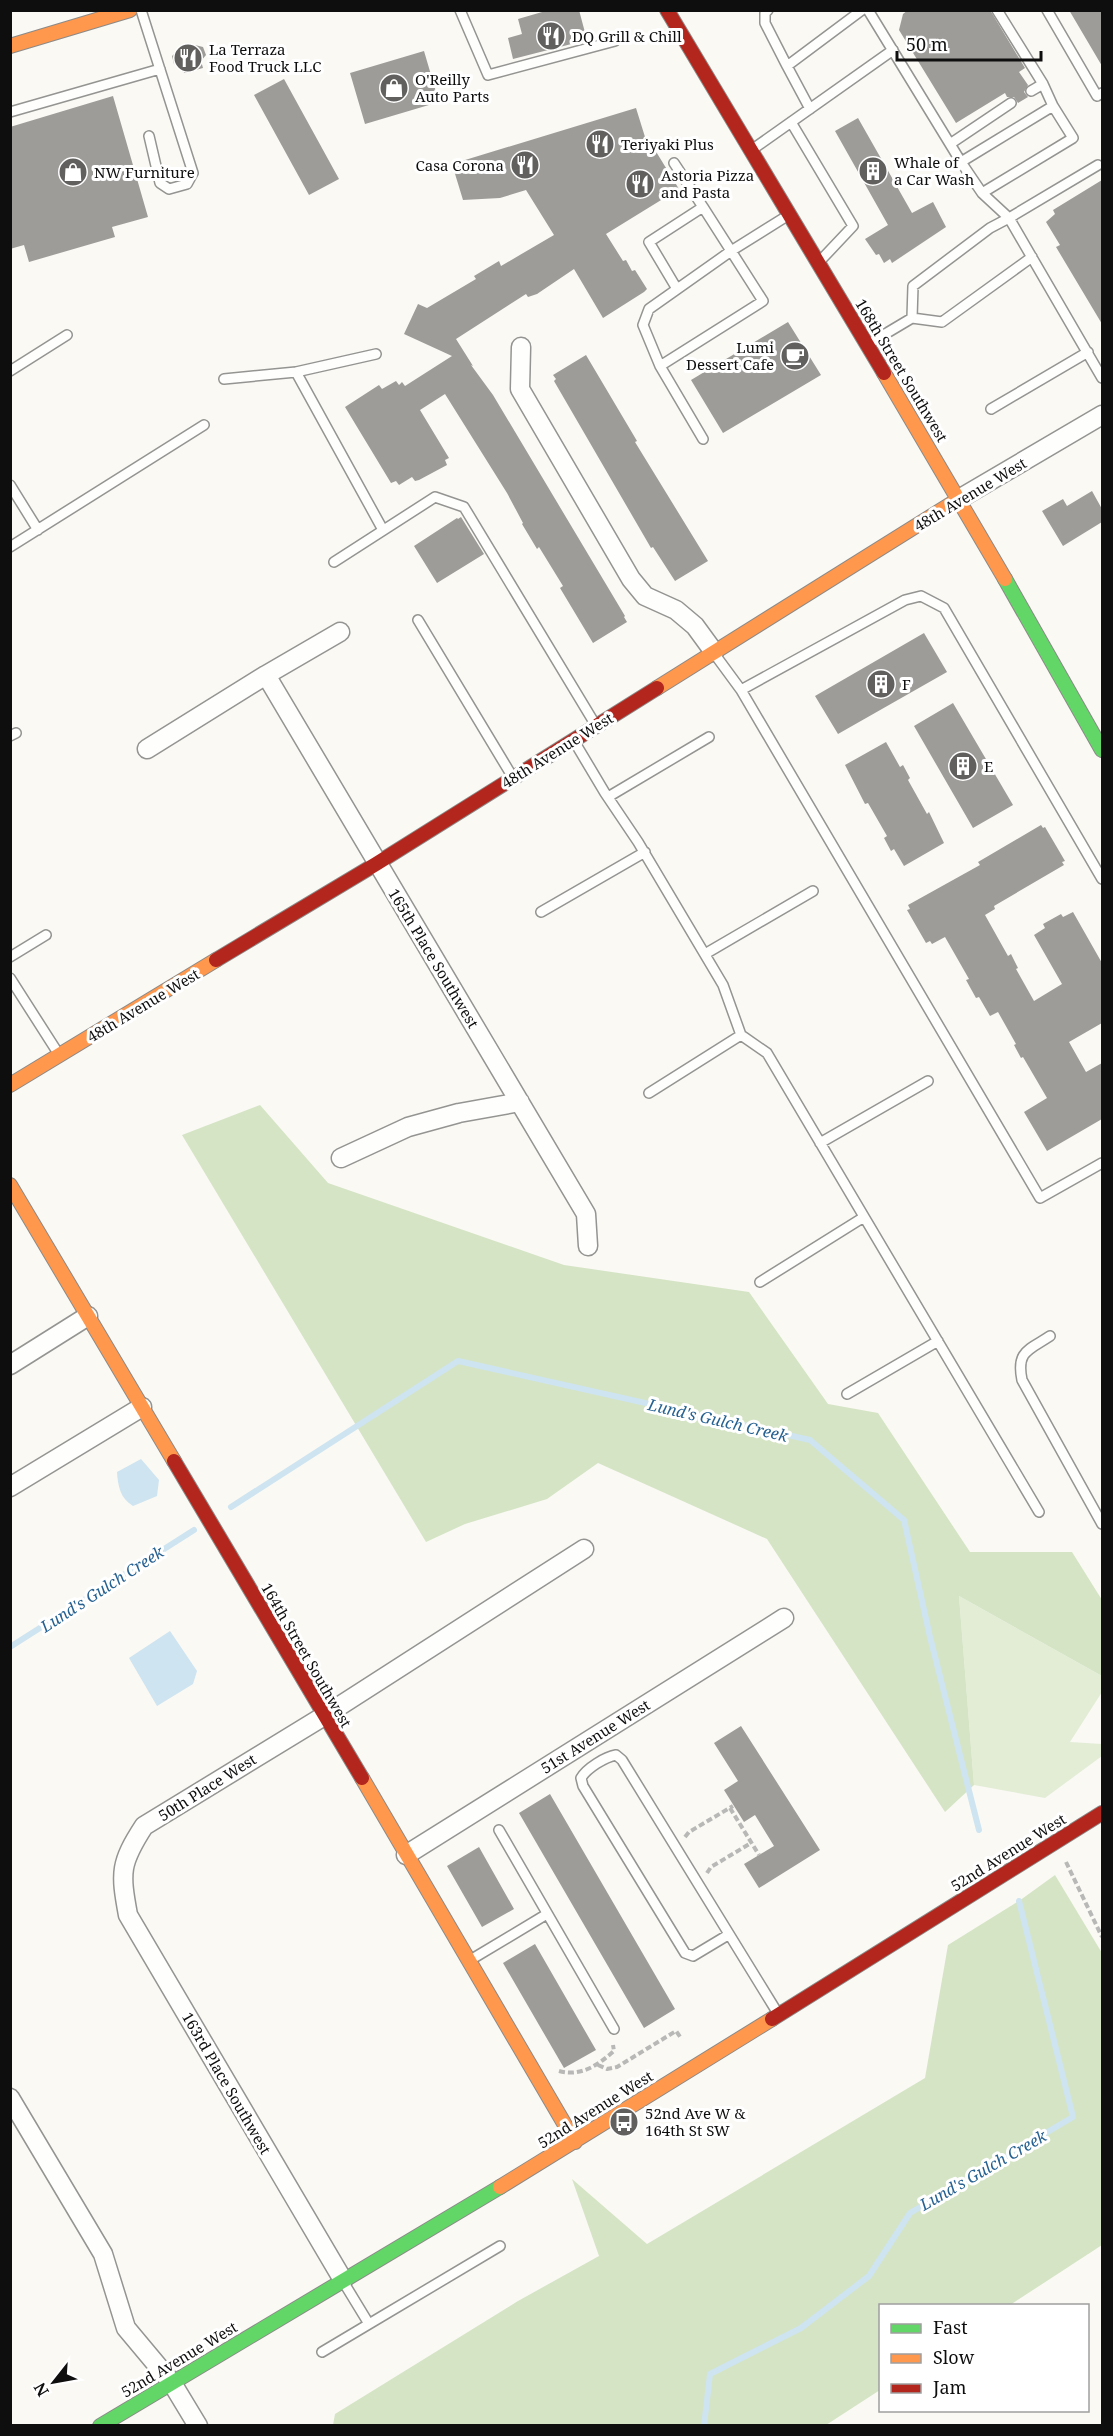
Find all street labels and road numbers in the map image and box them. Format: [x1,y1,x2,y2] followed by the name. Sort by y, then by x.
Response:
[851,295,953,445] street label: 168th Street Southwest
[910,452,1030,536] street label: 48th Avenue West
[497,708,617,792] street label: 48th Avenue West
[384,885,484,1031] street label: 165th Place Southwest
[83,963,203,1047] street label: 48th Avenue West
[257,1579,357,1731] street label: 164th Street Southwest
[537,1694,653,1778] street label: 51st Avenue West
[154,1749,260,1825] street label: 50th Place West
[947,1809,1069,1895] street label: 52nd Avenue West
[178,2008,276,2158] street label: 163rd Place Southwest
[534,2066,656,2152] street label: 52nd Avenue West
[117,2316,241,2402] street label: 52nd Avenue West

